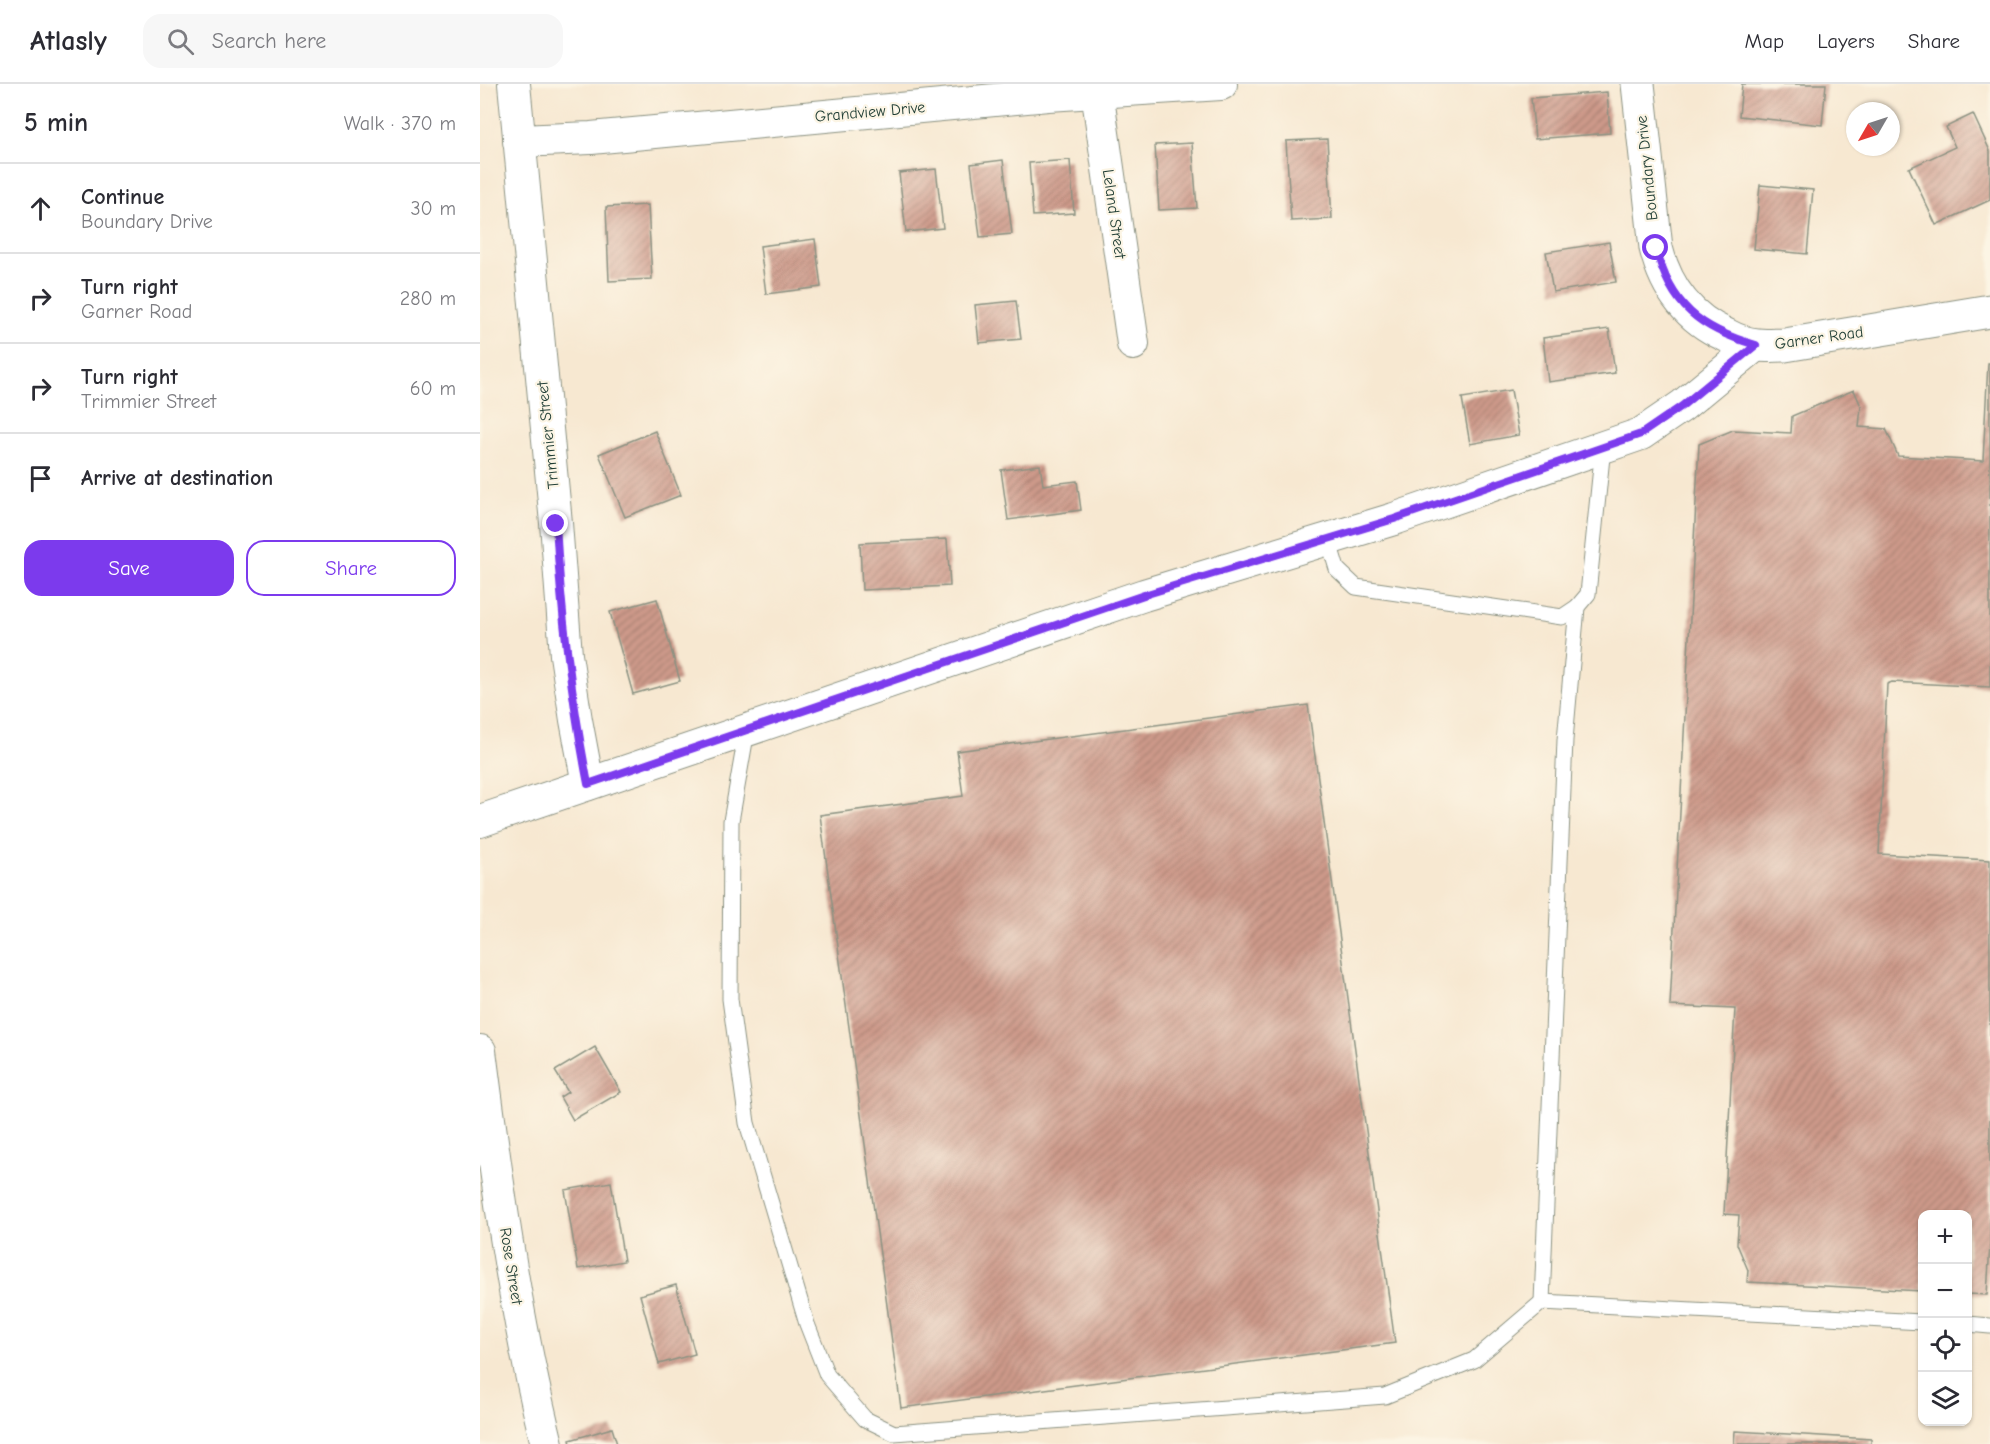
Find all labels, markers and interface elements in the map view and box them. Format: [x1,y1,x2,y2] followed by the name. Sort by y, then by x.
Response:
[143,14,563,68] search box
[30,25,107,57] text: Atlasly
[164,25,197,58] icon: search
[212,28,326,54] text: Search here
[1745,29,1784,53] text: Map
[1817,29,1875,53] text: Layers
[1908,29,1960,53] text: Share
[814,98,926,126] street label: Grandview Drive
[1846,102,1900,156] north arrow
[24,108,88,138] text: 5 min
[344,112,456,135] text: Walk · 370 m
[1633,115,1661,221] street label: Boundary Drive
[1099,168,1129,260] street label: Leland Street
[81,184,164,210] text: Continue
[24,192,57,225] icon: ahead
[410,197,456,220] text: 30 m
[81,210,213,233] text: Boundary Drive
[1642,234,1668,260] route start
[81,274,178,300] text: Turn right
[24,282,57,315] icon: right
[400,287,456,310] text: 280 m
[81,300,192,323] text: Garner Road
[1774,323,1864,353] street label: Garner Road
[81,364,178,390] text: Turn right
[24,372,57,405] icon: right
[410,377,456,400] text: 60 m
[533,380,563,490] street label: Trimmier Street
[81,390,216,413] text: Trimmier Street
[24,462,57,495] icon: arrive
[81,465,273,491] text: Arrive at destination
[542,510,568,536] route end
[24,540,234,596] button: Save
[246,540,456,596] button: Share
[1918,1210,1972,1426] map controls
[1918,1210,1972,1264] button: +
[496,1226,526,1306] street label: Rose Street
[1918,1264,1972,1318] button: −
[1918,1318,1972,1372] button: locate
[1918,1372,1972,1426] button: layers

